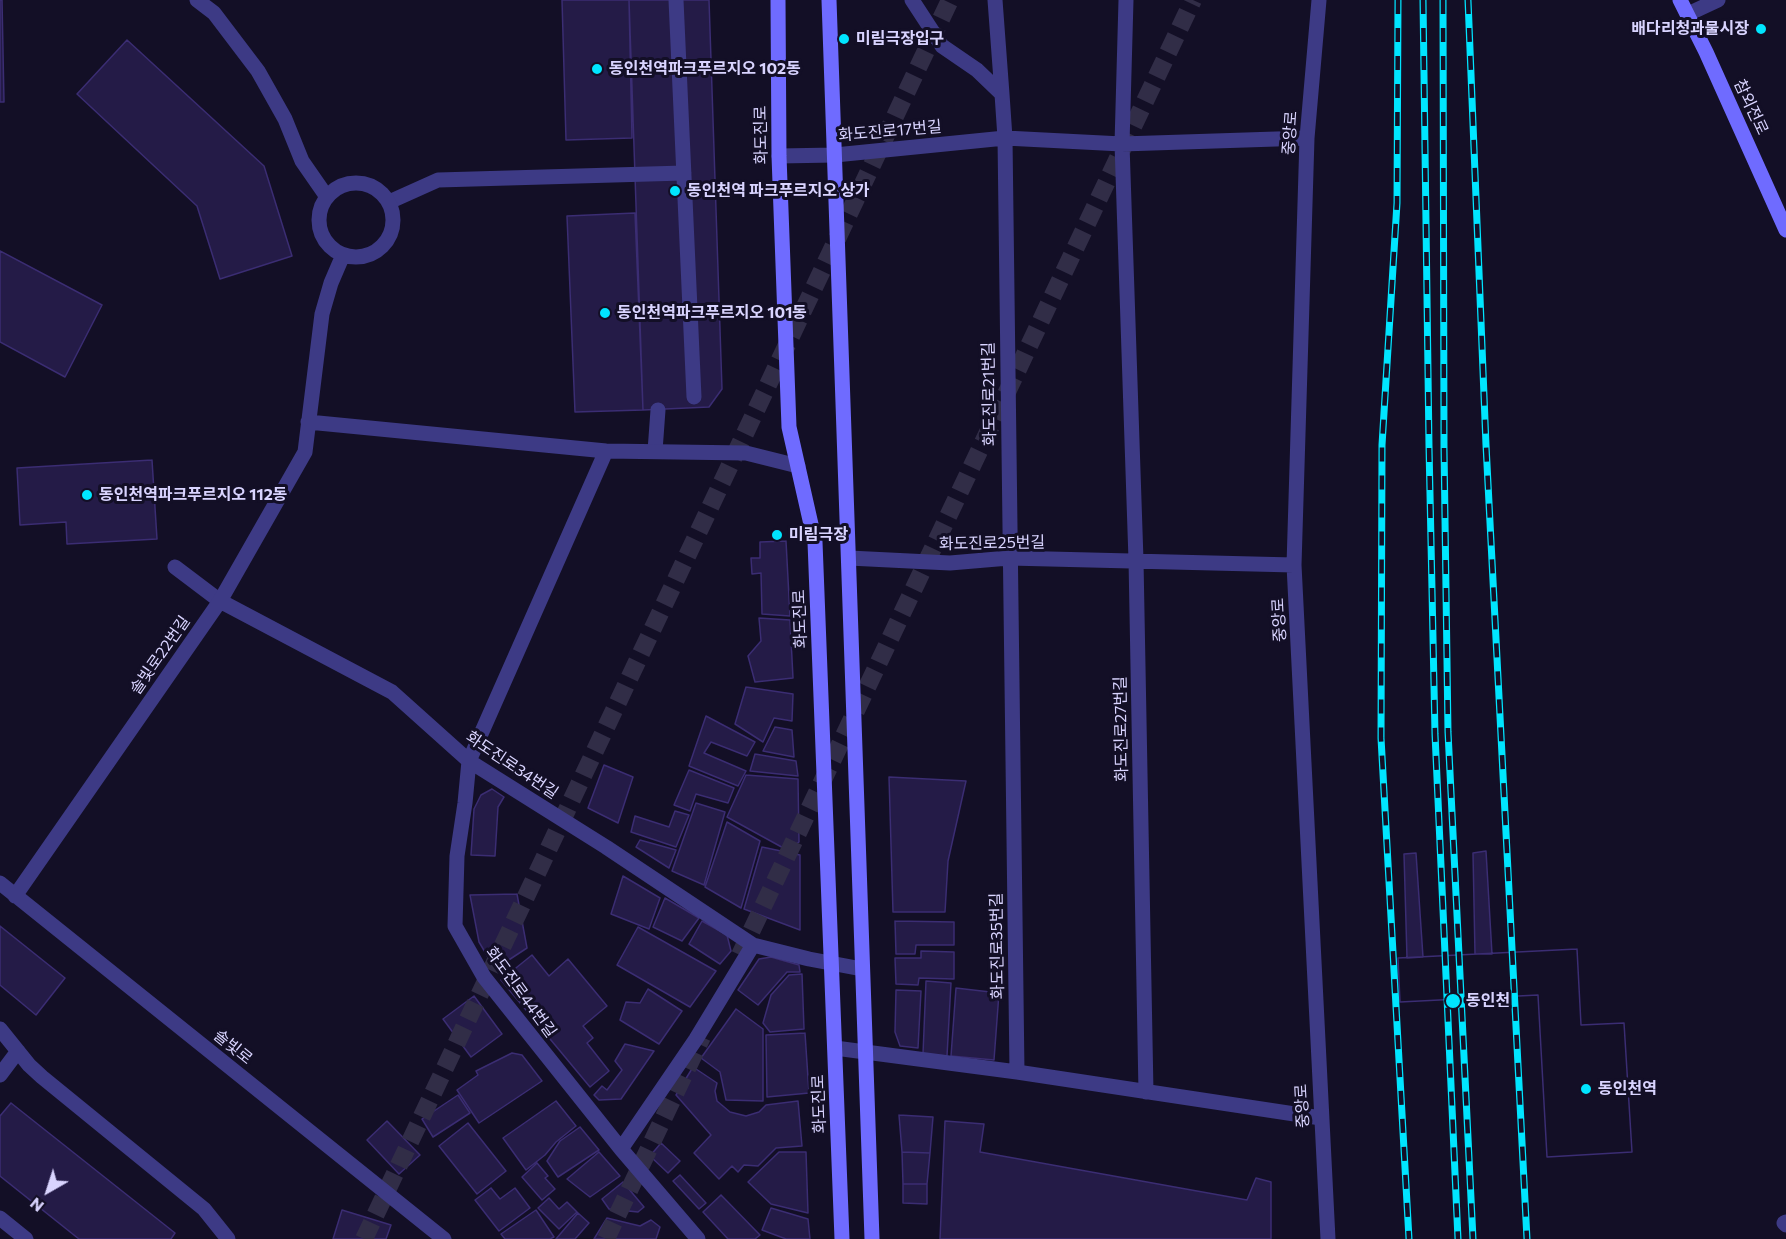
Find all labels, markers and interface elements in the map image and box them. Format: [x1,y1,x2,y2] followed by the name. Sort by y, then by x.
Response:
[1631,19,1749,39] place label: 배다리청과물시장
[1754,22,1768,36] marker: 배다리청과물시장
[856,29,944,49] place label: 미림극장입구
[837,32,851,46] marker: 미림극장입구
[609,59,801,79] place label: 동인천역파크푸르지오 102동
[590,62,604,76] marker: 동인천역파크푸르지오 102동
[1730,76,1772,138] street label: 참외전로
[751,105,771,165] street label: 화도진로
[1279,110,1301,156] street label: 중앙로
[838,117,942,145] street label: 화도진로17번길
[687,181,870,201] place label: 동인천역 파크푸르지오 상가
[668,184,682,198] marker: 동인천역 파크푸르지오 상가
[617,303,807,323] place label: 동인천역파크푸르지오 101동
[598,306,612,320] marker: 동인천역파크푸르지오 101동
[978,342,1000,446] street label: 화도진로21번길
[99,485,288,505] place label: 동인천역파크푸르지오 112동
[80,488,94,502] marker: 동인천역파크푸르지오 112동
[789,525,848,545] place label: 미림극장
[770,528,784,542] marker: 미림극장
[939,532,1045,554] street label: 화도진로25번길
[789,589,811,649] street label: 화도진로
[1268,597,1290,643] street label: 중앙로
[126,612,194,698] street label: 솔빛로22번길
[1110,676,1132,782] street label: 화도진로27번길
[462,727,562,803] street label: 화도진로34번길
[986,893,1008,999] street label: 화도진로35번길
[482,943,560,1041] street label: 화도진로44번길
[1466,991,1510,1011] place label: 동인천
[1444,992,1462,1010] marker: 동인천
[210,1026,256,1068] street label: 솔빛로
[808,1074,830,1134] street label: 화도진로
[1598,1079,1657,1099] place label: 동인천역
[1579,1082,1593,1096] marker: 동인천역
[1291,1083,1313,1129] street label: 중앙로
[18,1161,78,1221] north arrow
[26,1194,47,1217] text: N

